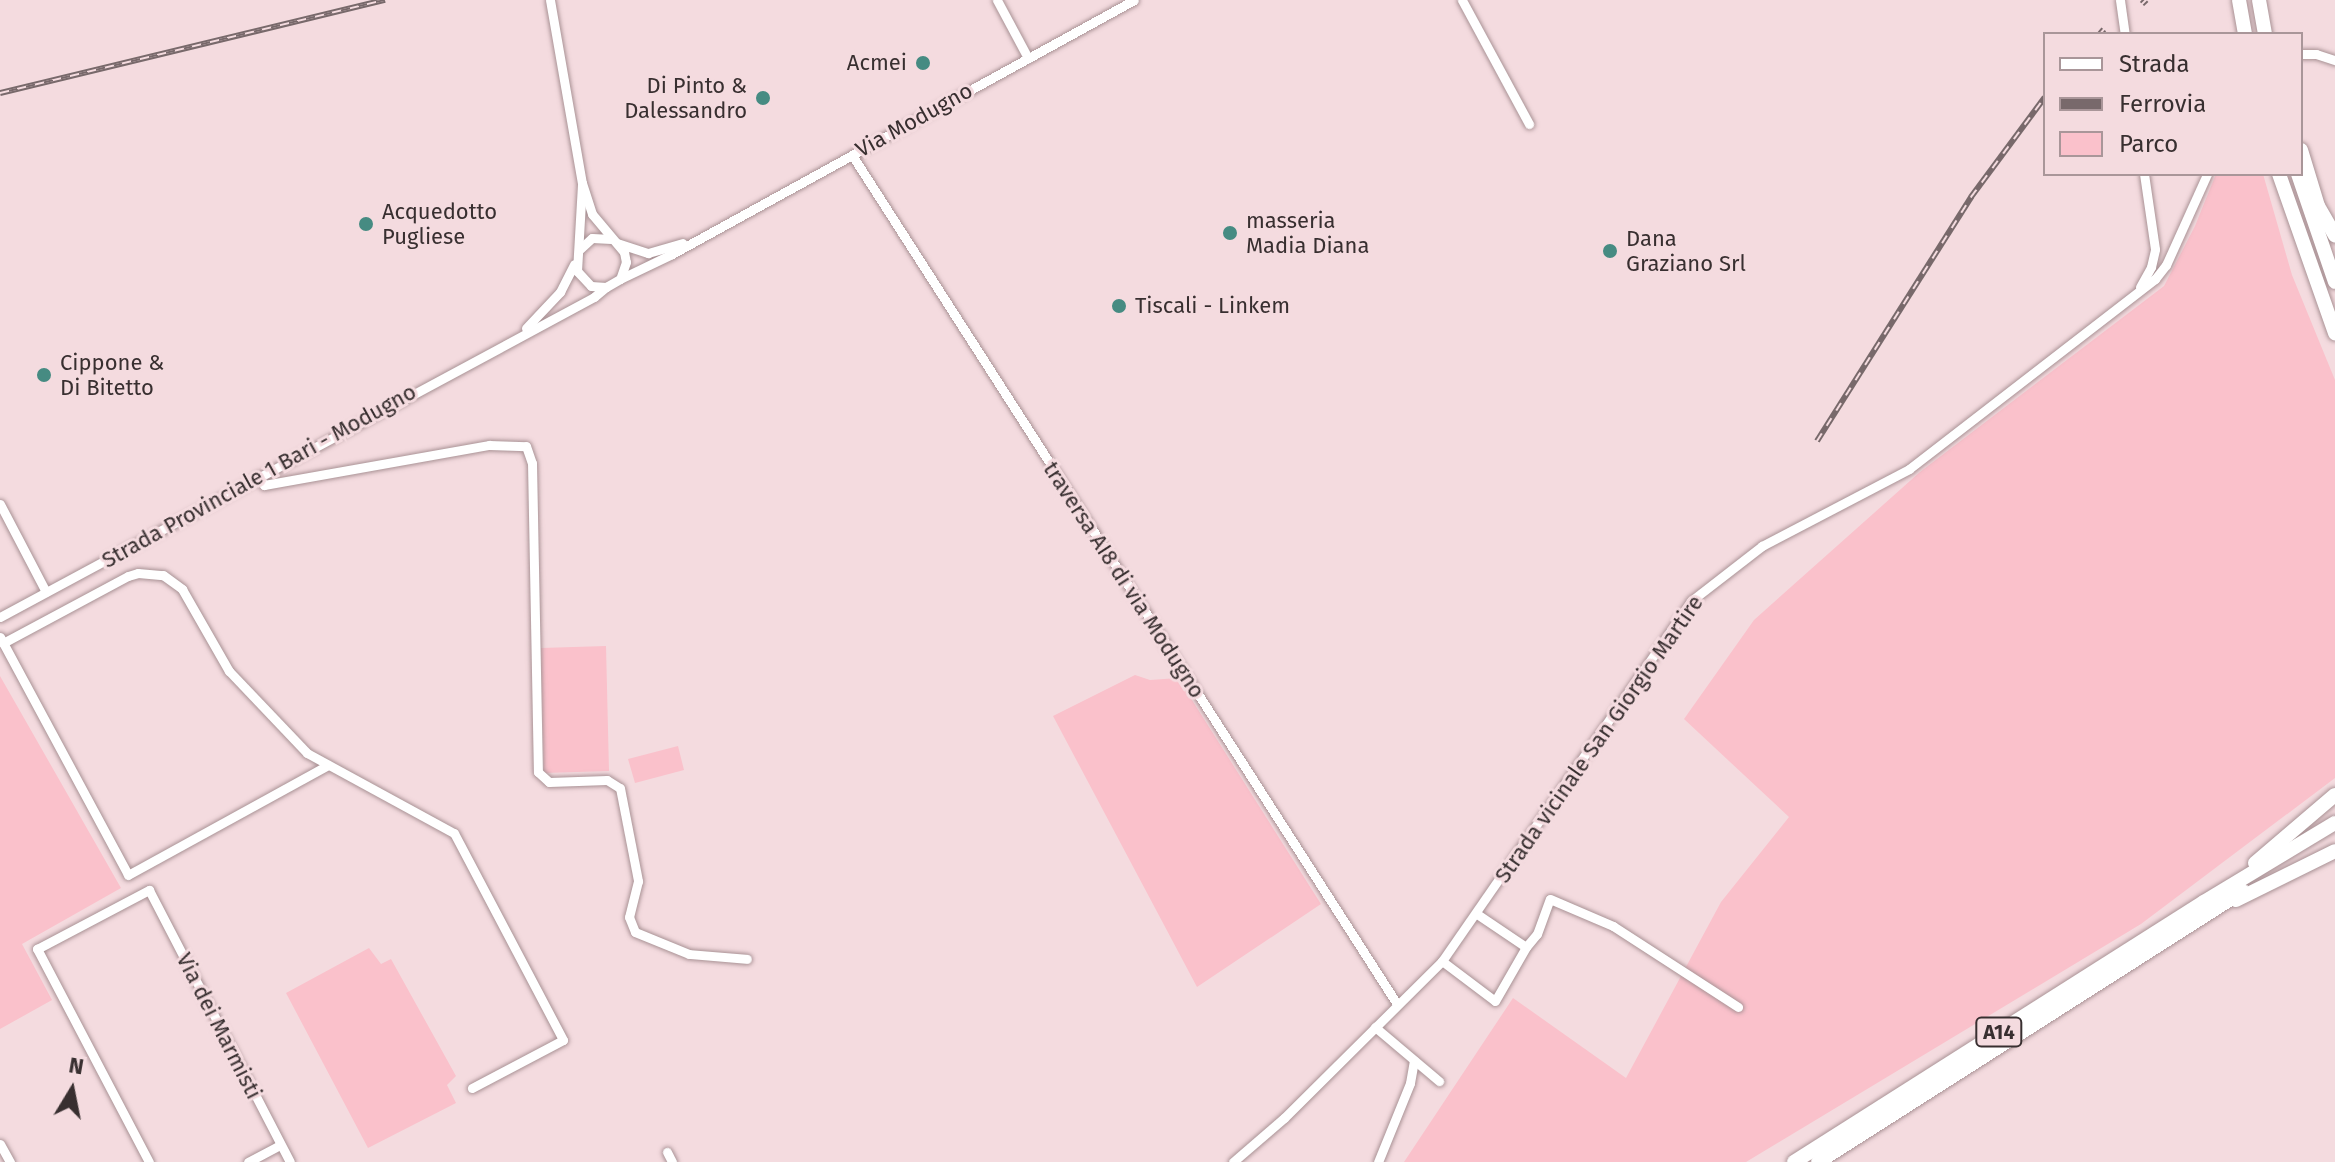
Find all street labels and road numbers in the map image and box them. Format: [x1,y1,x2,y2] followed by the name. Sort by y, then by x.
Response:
[851,77,977,163] street label: Via Modugno
[97,378,421,574] street label: Strada Provinciale 1 Bari - Modugno
[1038,457,1210,703] street label: traversa AI8 di via Modugno
[1489,590,1709,888] street label: Strada vicinale San Giorgio Martire
[171,949,267,1103] street label: Via dei Marmisti
[1975,1016,2023,1048] road number: A14

